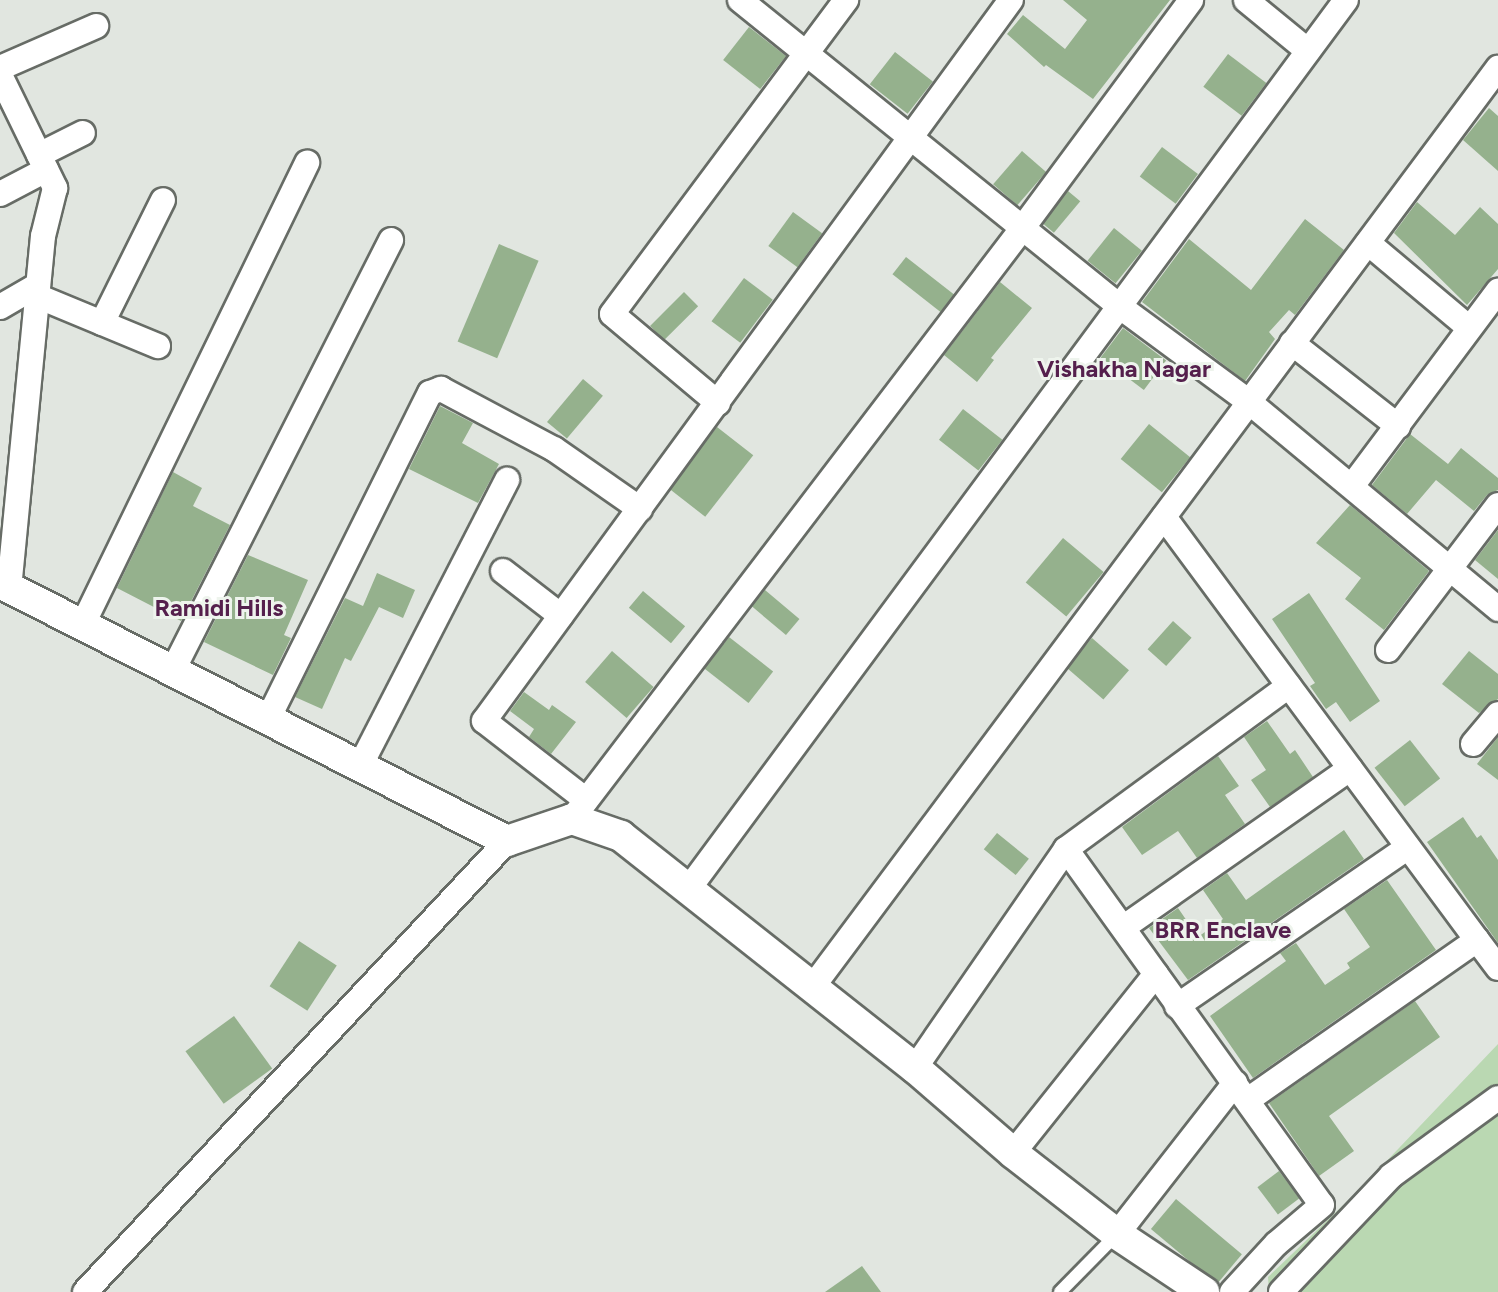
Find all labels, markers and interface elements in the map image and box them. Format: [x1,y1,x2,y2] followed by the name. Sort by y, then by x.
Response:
[1037,355,1211,383] district label: Vishakha Nagar
[154,594,284,622] district label: Ramidi Hills
[1155,916,1291,944] district label: BRR Enclave

